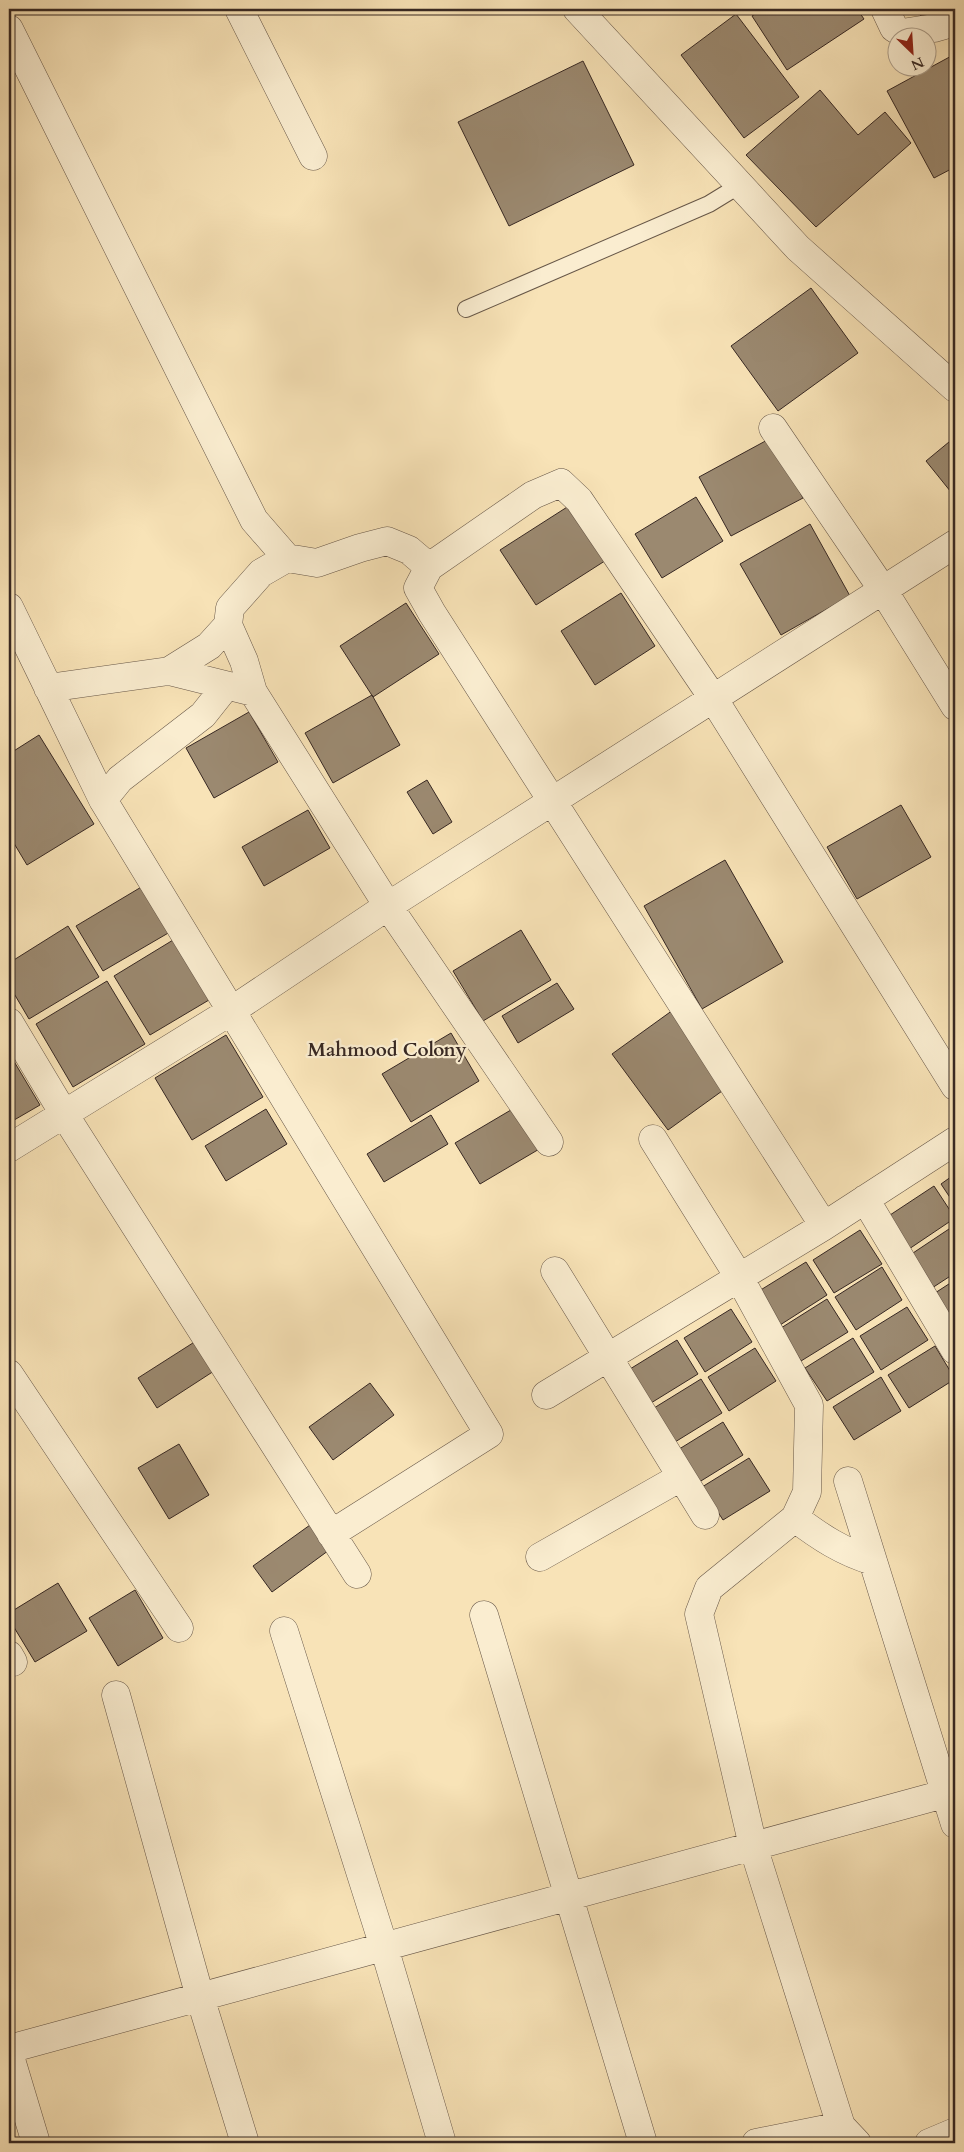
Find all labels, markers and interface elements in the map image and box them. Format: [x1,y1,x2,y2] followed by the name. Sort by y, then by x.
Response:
[886,28,936,78] north arrow
[908,52,927,75] text: N
[307,1037,467,1063] district label: Mahmood Colony

